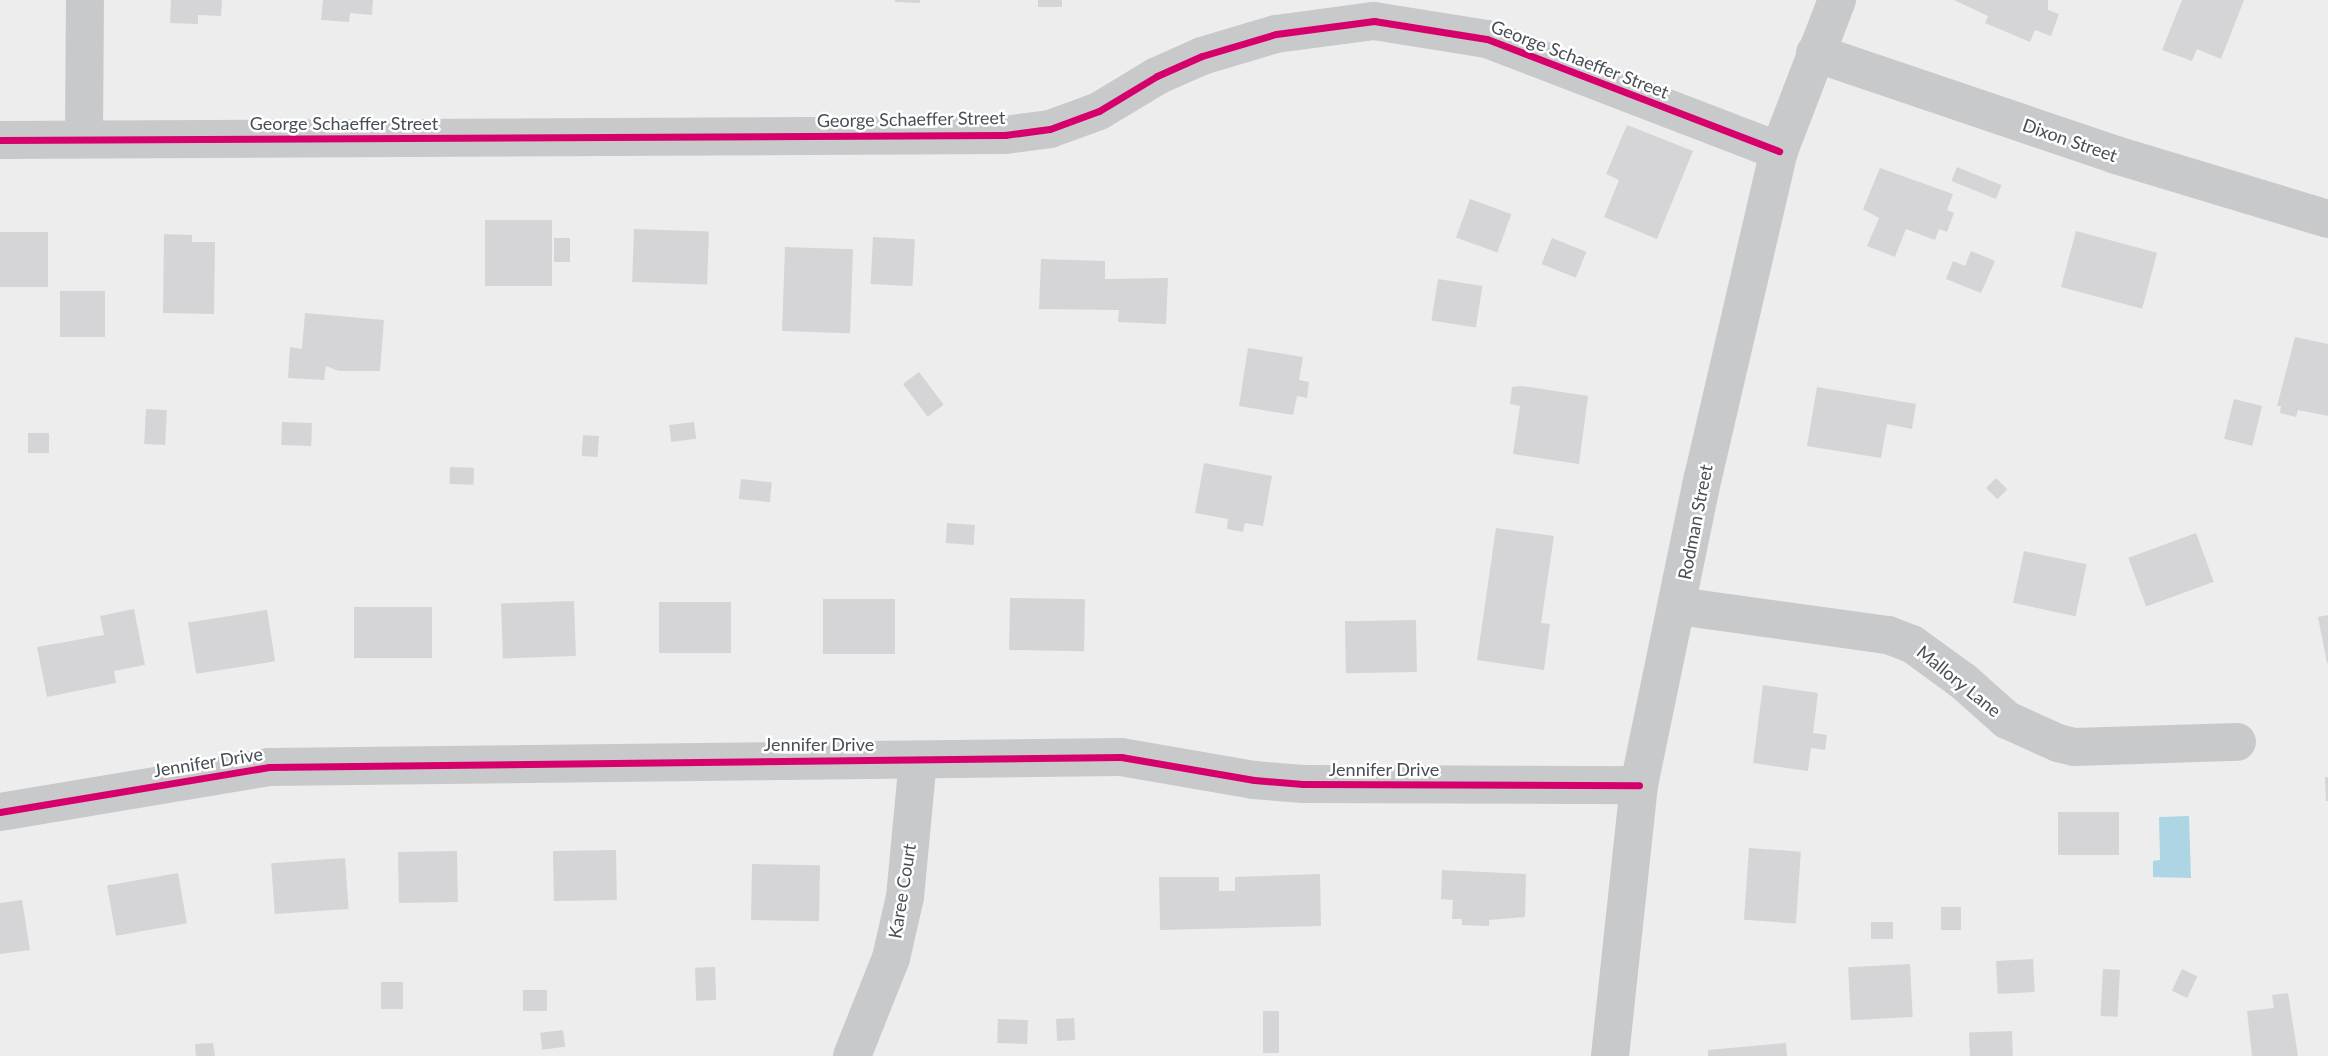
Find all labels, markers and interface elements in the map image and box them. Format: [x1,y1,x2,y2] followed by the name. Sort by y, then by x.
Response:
[1488,15,1672,103] street label: George Schaeffer Street
[816,107,1006,131] street label: George Schaeffer Street
[250,112,438,134] street label: George Schaeffer Street
[2020,114,2120,166] street label: Dixon Street
[1673,463,1717,581] street label: Rodman Street
[1912,640,2006,722] street label: Mallory Lane
[764,733,874,755] street label: Jennifer Drive
[152,743,264,781] street label: Jennifer Drive
[1329,758,1439,780] street label: Jennifer Drive
[884,842,920,940] street label: Karee Court

